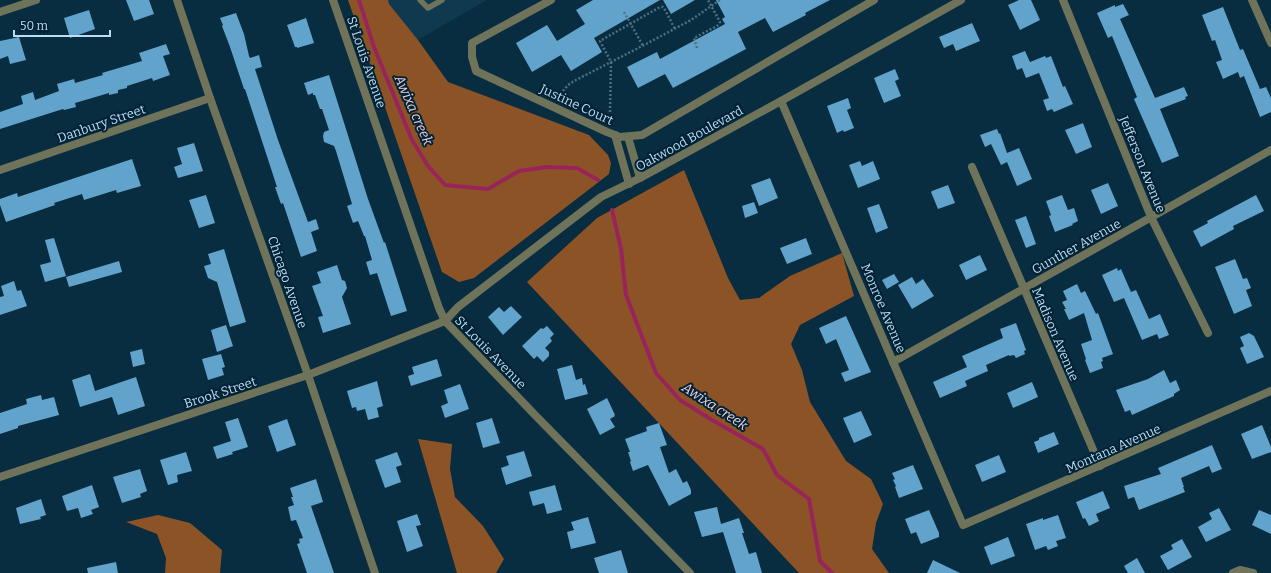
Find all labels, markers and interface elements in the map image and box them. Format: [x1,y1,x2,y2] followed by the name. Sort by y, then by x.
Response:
[14,12,110,38] scale bar
[344,14,389,110] street label: St Louis Avenue
[20,19,49,33] text: 50 m
[390,72,437,148] water label: Awixa creek
[537,81,616,128] street label: Justine Court
[55,101,147,146] street label: Danbury Street
[633,103,746,174] street label: Oakwood Boulevard
[1116,113,1169,215] street label: Jefferson Avenue
[1029,216,1123,277] street label: Gunther Avenue
[265,234,310,330] street label: Chicago Avenue
[858,261,909,355] street label: Monroe Avenue
[1029,285,1082,383] street label: Madison Avenue
[452,313,529,392] street label: St Louis Avenue
[182,374,259,411] street label: Brook Street
[678,378,751,434] water label: Awixa creek
[1063,421,1163,476] street label: Montana Avenue

